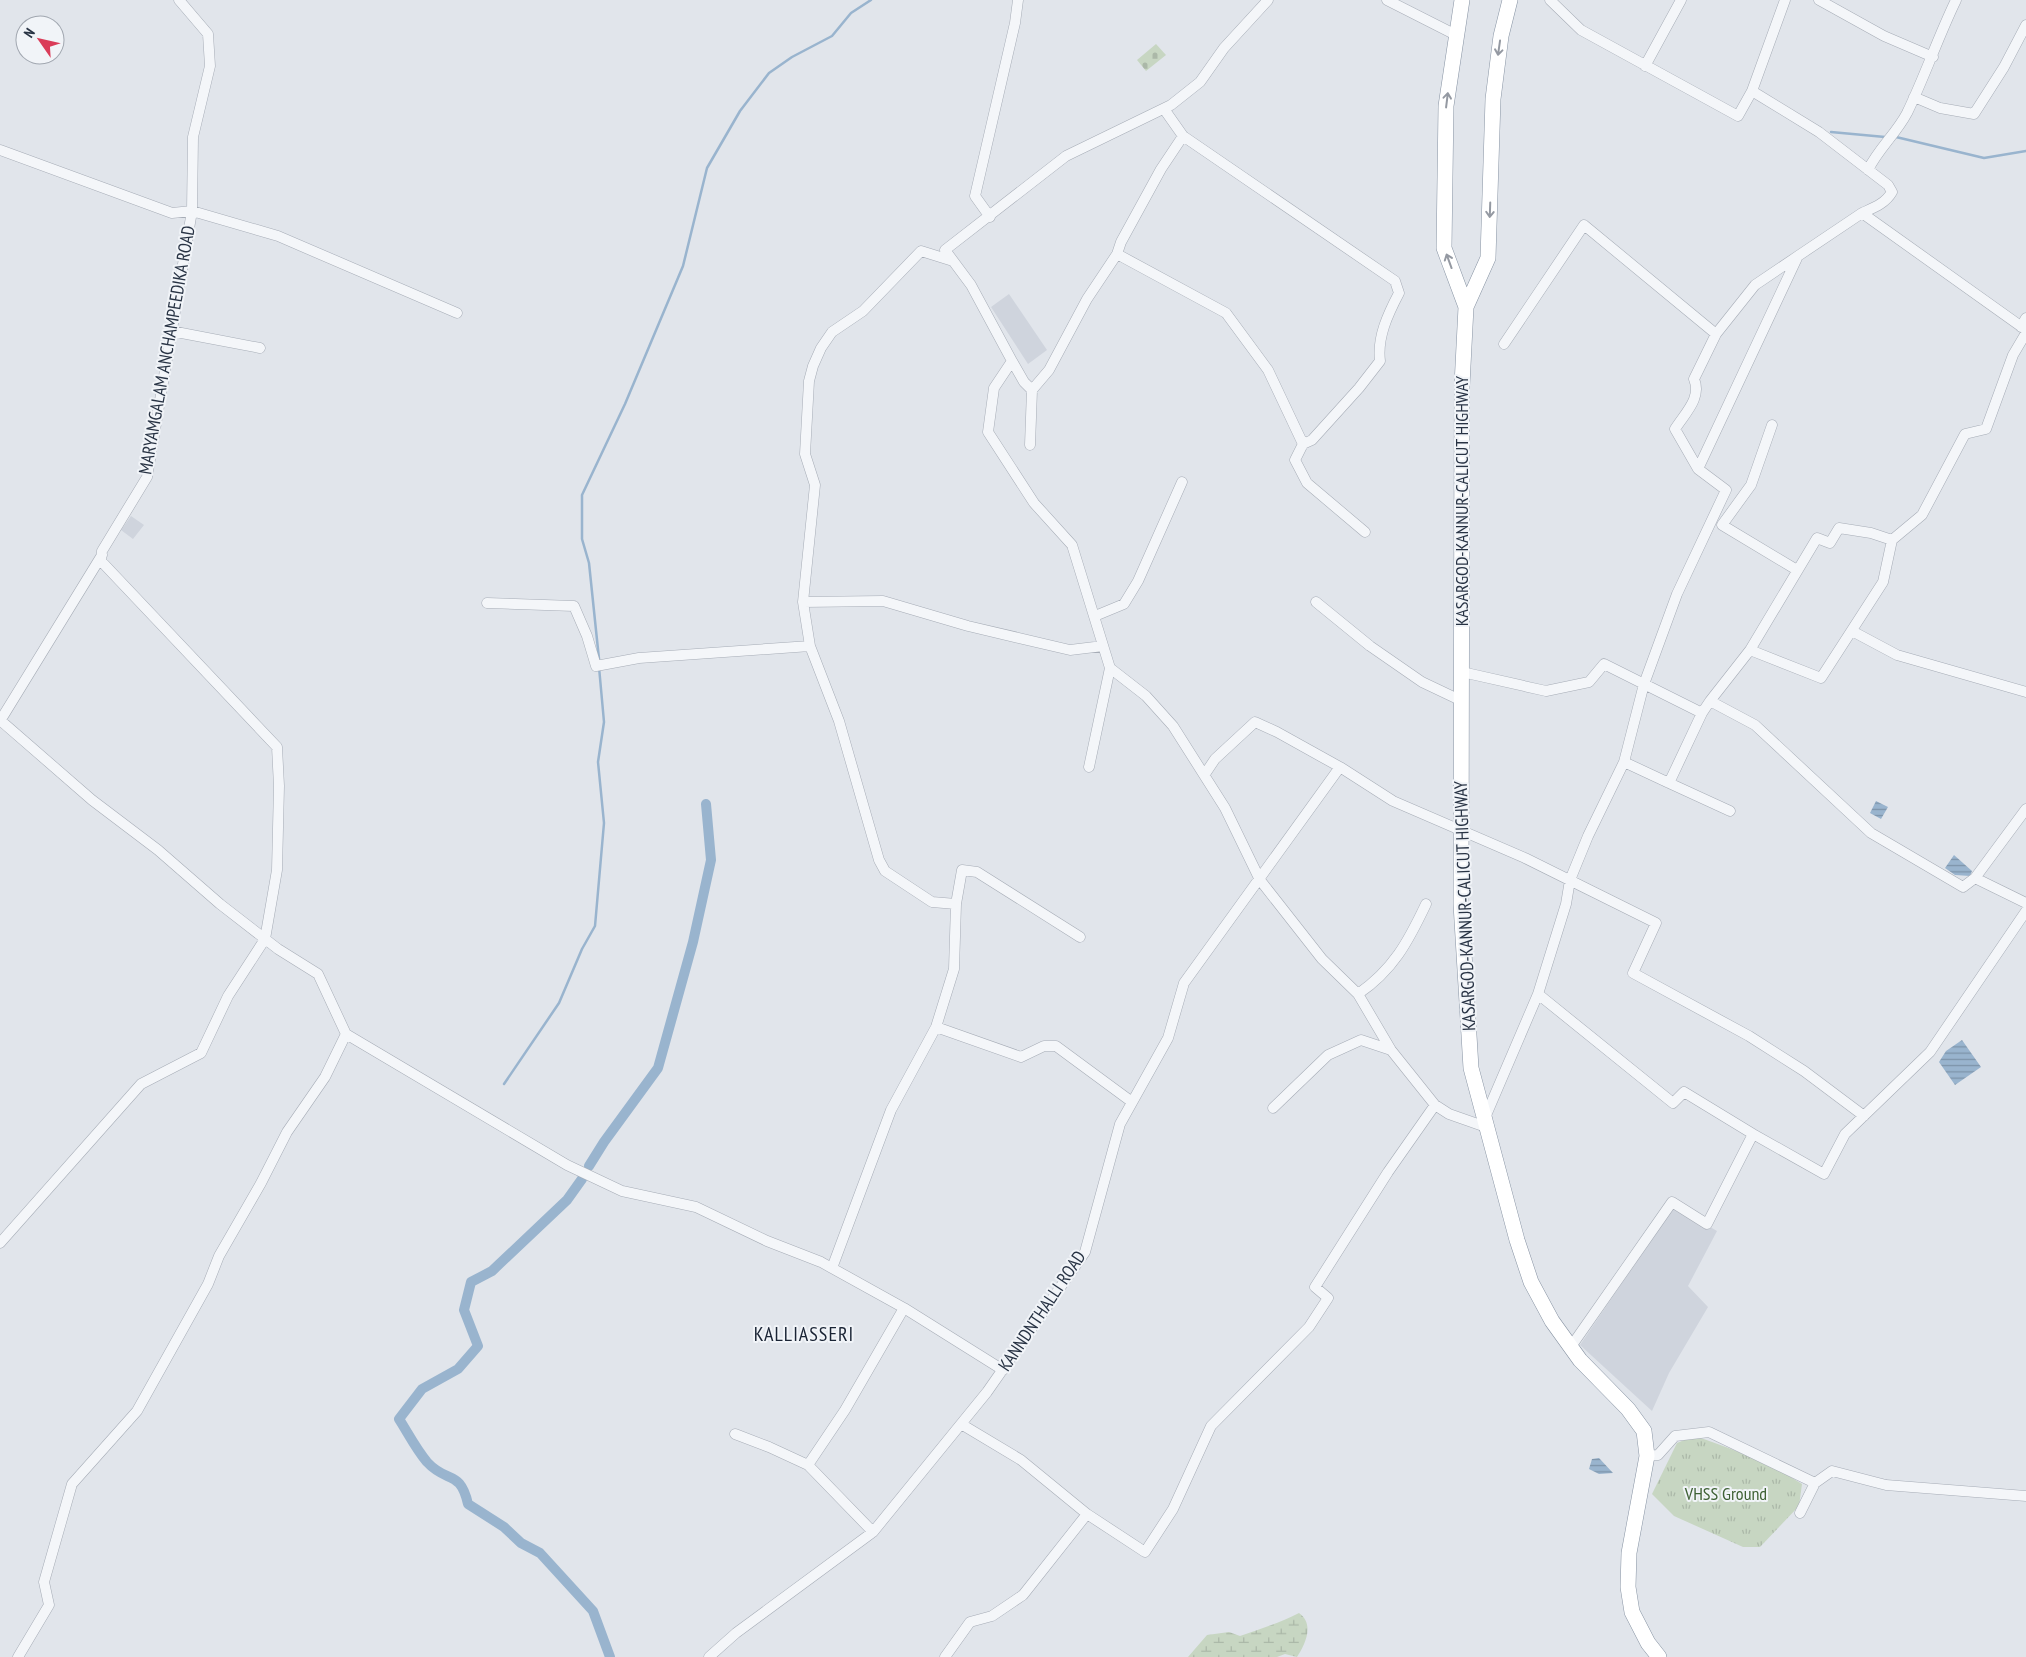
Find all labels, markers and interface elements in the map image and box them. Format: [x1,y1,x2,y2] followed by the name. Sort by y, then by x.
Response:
[15,15,65,65] north arrow
[20,25,39,41] text: N
[1494,39,1504,55] one-way arrow
[1442,92,1452,108] one-way arrow
[1485,201,1495,217] one-way arrow
[133,224,200,476] street label: MARYAMGALAM ANCHAMPEEDIKA ROAD
[1444,254,1453,269] one-way arrow
[1450,375,1473,626] street label: KASARGOD-KANNUR-CALICUT HIGHWAY
[1449,780,1480,1031] street label: KASARGOD-KANNUR-CALICUT HIGHWAY
[993,1246,1090,1375] street label: KANNDNTHALLI ROAD
[754,1321,854,1347] district label: KALLIASSERI
[1684,1482,1767,1505] park label: VHSS Ground

